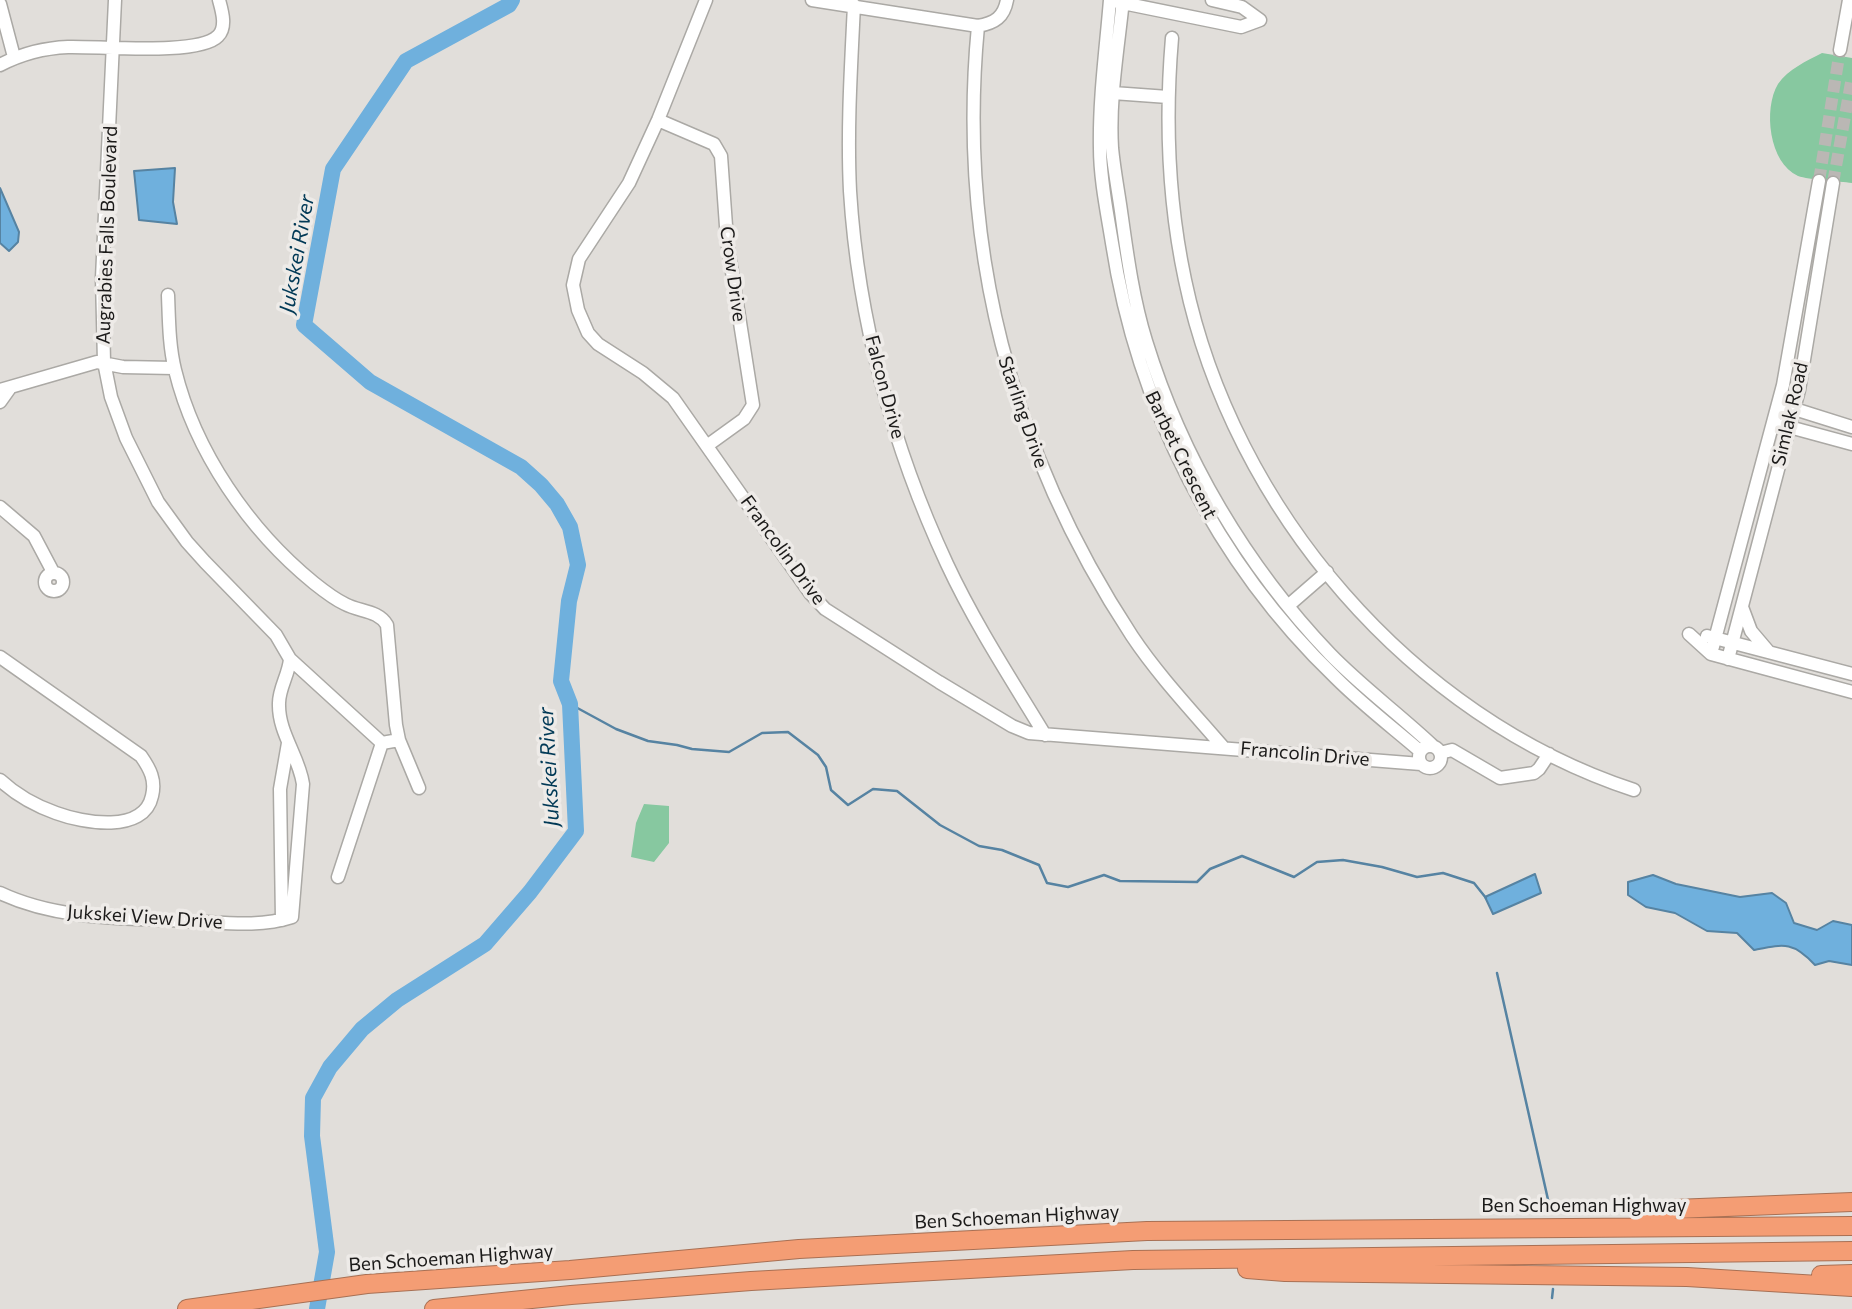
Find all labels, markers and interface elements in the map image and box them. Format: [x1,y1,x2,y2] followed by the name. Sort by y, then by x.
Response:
[92,125,122,345] street label: Augrabies Falls Boulevard
[274,193,320,315] water label: Jukskei River
[715,225,751,323] street label: Crow Drive
[860,333,910,441] street label: Falcon Drive
[993,353,1053,471] street label: Starling Drive
[1767,360,1813,468] street label: Simlak Road
[1140,387,1222,523] street label: Barbet Crescent
[736,491,830,609] street label: Francolin Drive
[533,707,565,827] water label: Jukskei River
[1239,737,1371,771] street label: Francolin Drive
[66,900,224,934] street label: Jukskei View Drive
[1481,1195,1687,1217] street label: Ben Schoeman Highway
[914,1200,1120,1234] street label: Ben Schoeman Highway
[348,1239,554,1277] street label: Ben Schoeman Highway

